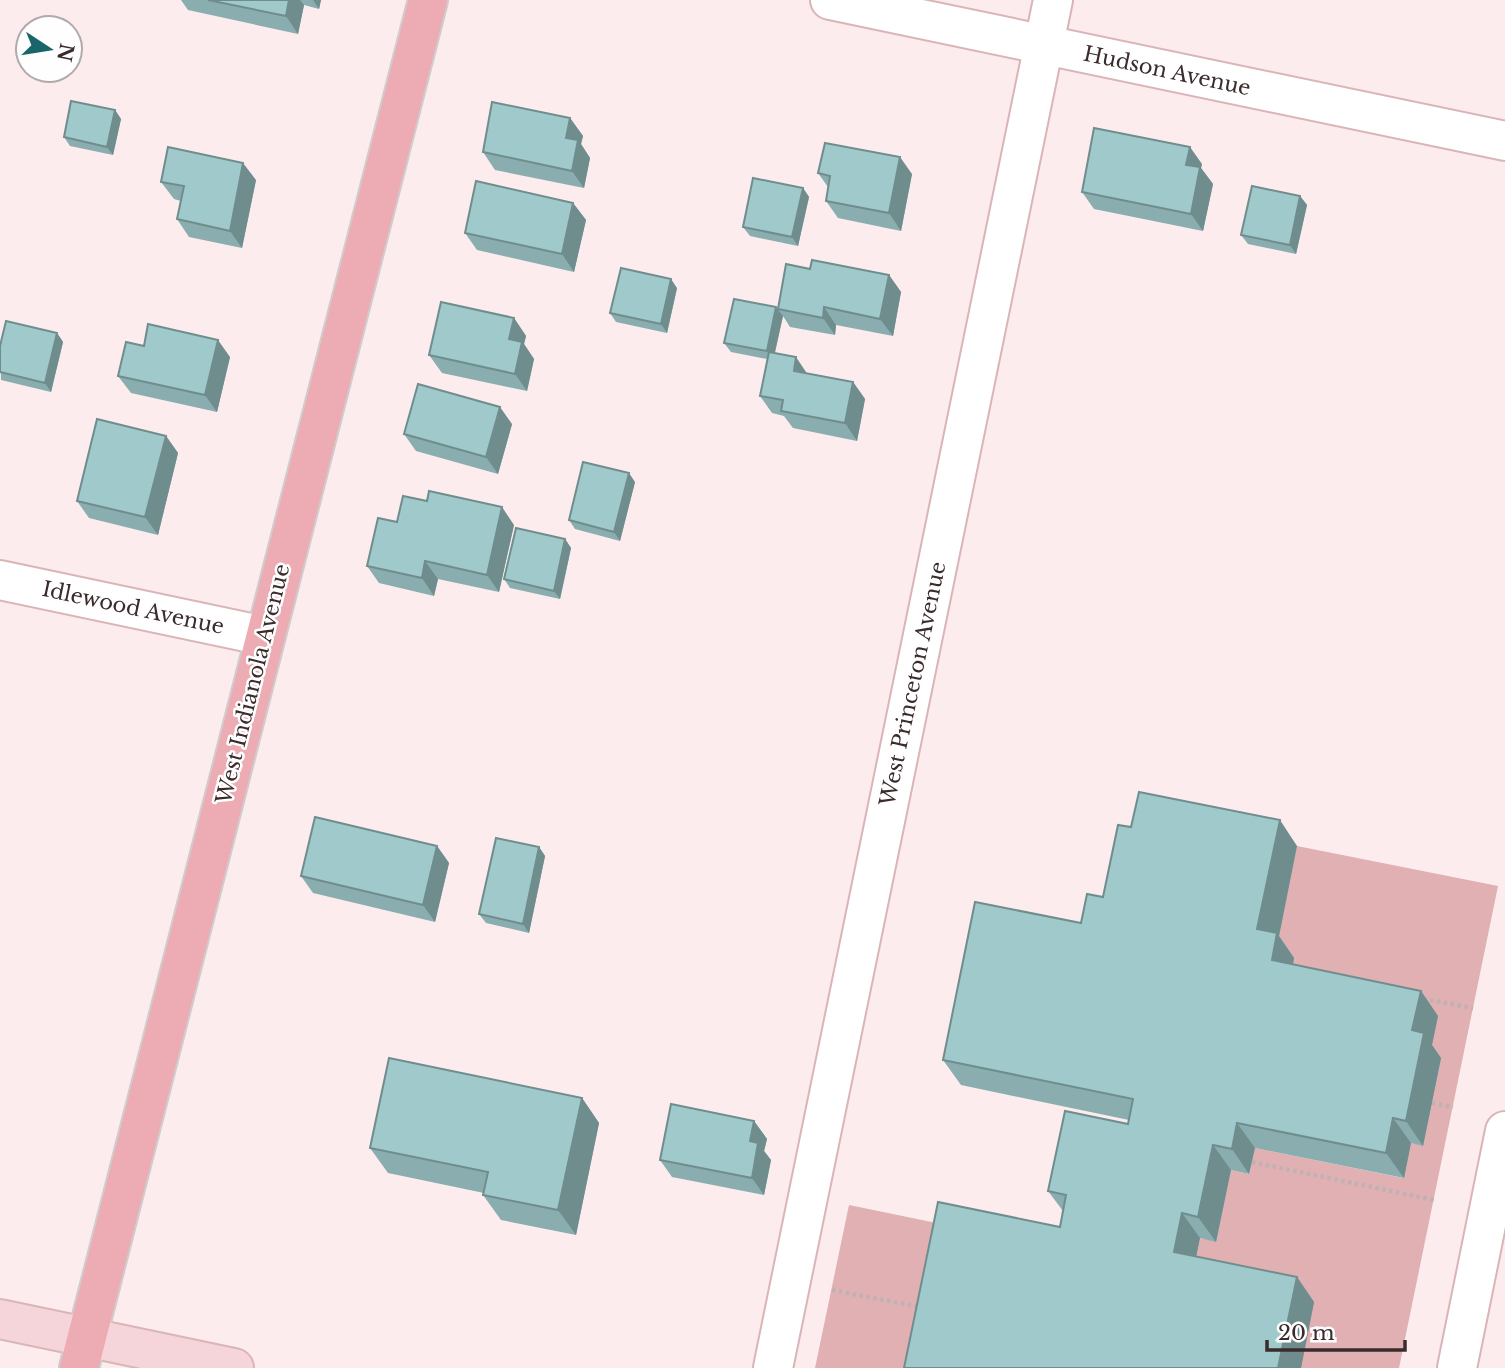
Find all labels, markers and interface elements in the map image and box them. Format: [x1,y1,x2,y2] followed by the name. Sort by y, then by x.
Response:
[14,14,84,84] north arrow
[52,41,78,64] text: N
[1081,41,1253,101] street label: Hudson Avenue
[874,559,952,810] street label: West Princeton Avenue
[210,561,295,808] street label: West Indianola Avenue
[40,576,226,640] street label: Idlewood Avenue
[1267,1308,1405,1352] scale bar
[1278,1320,1335,1346] text: 20 m

